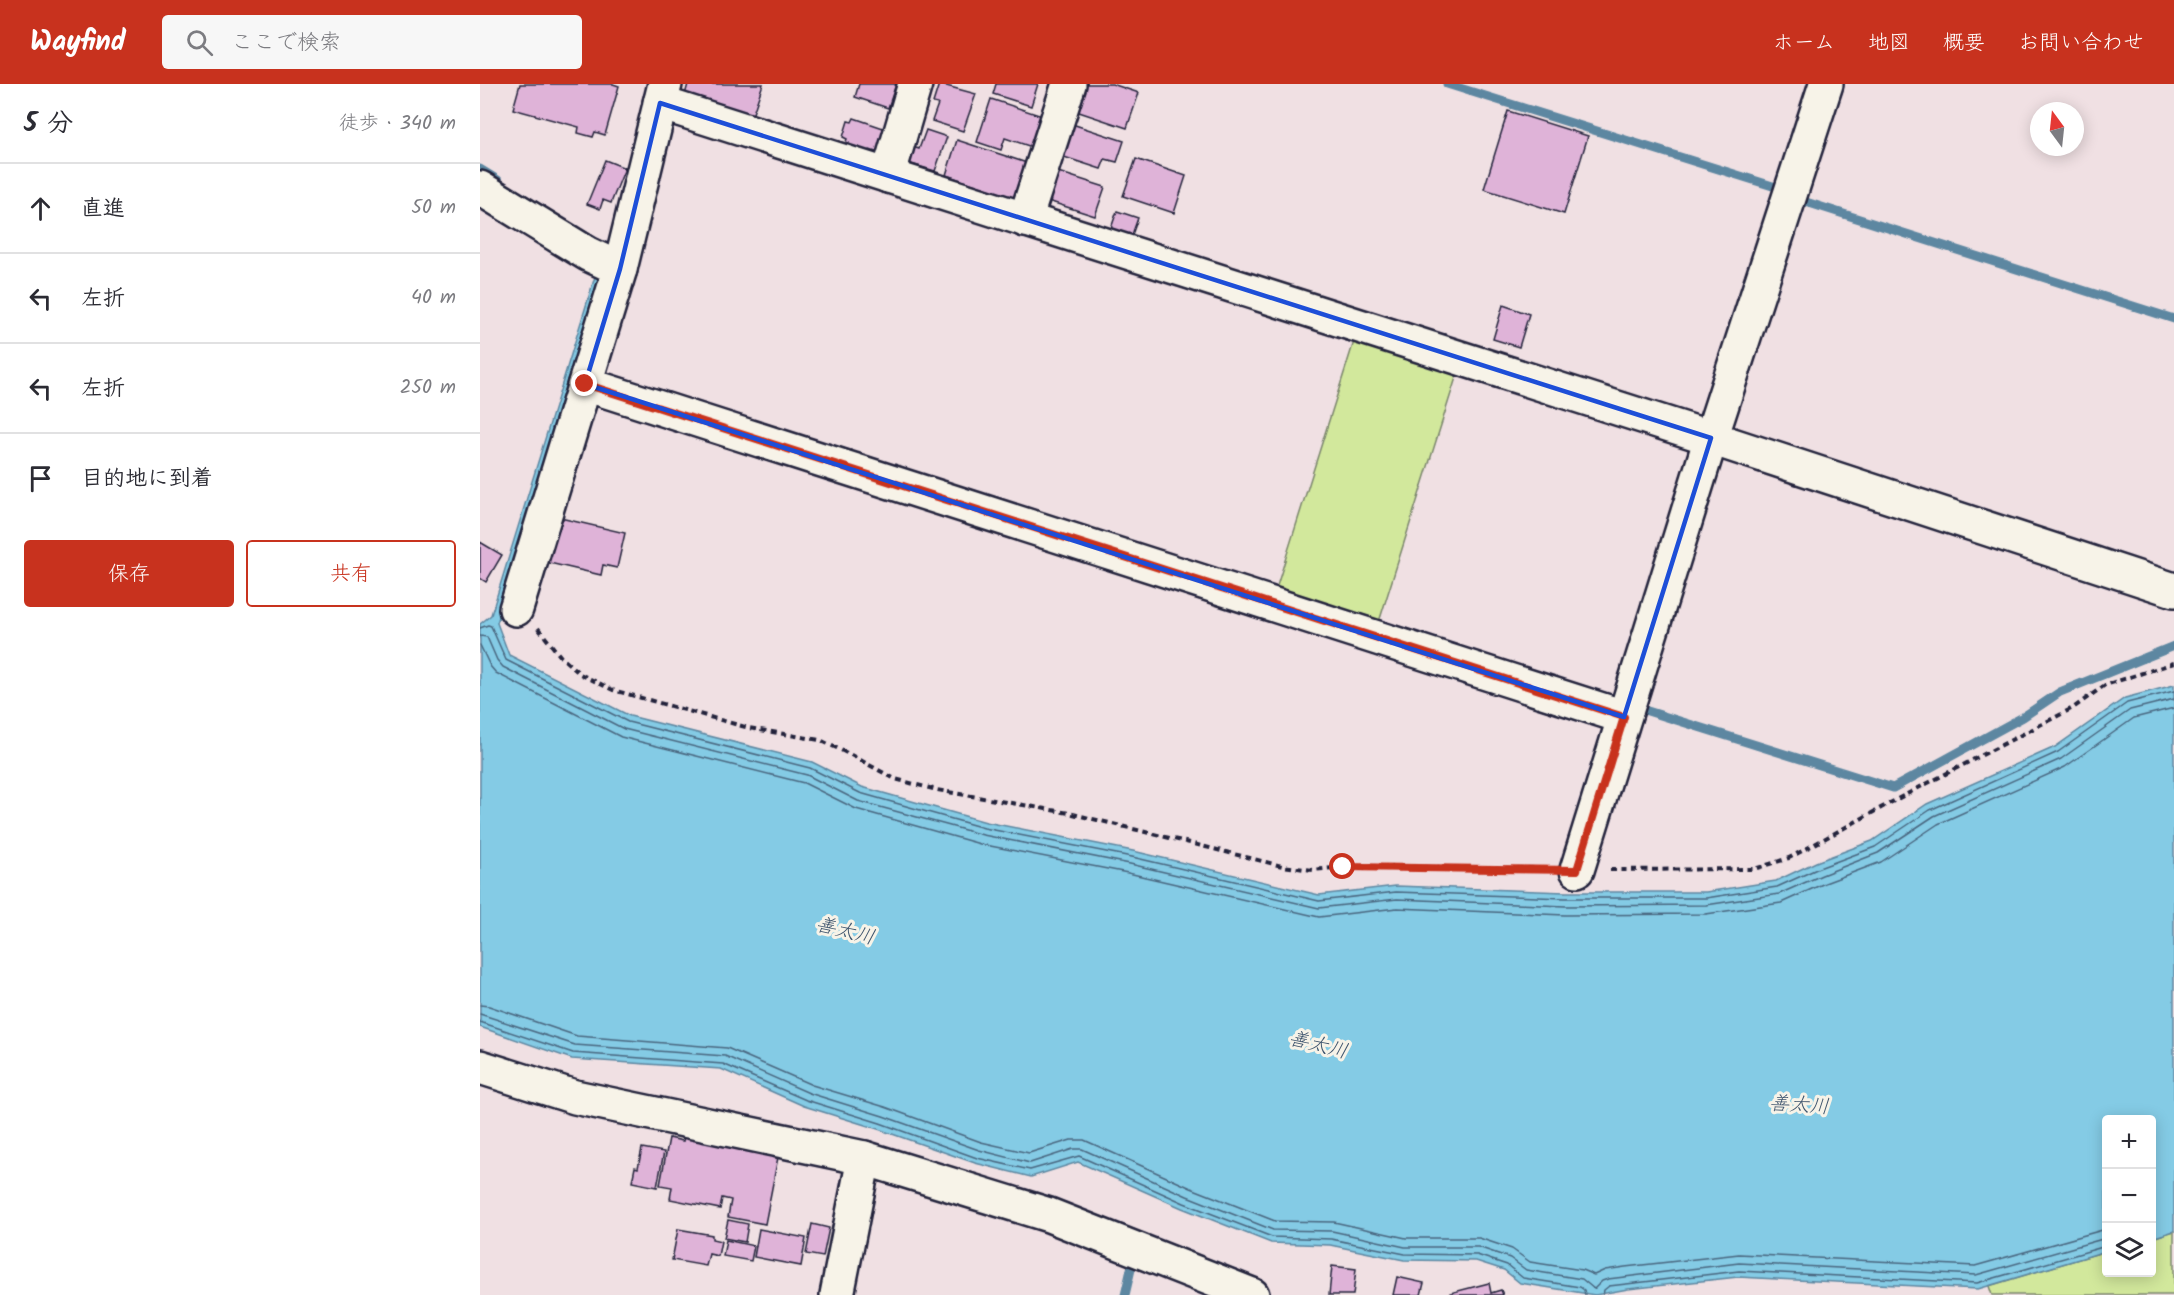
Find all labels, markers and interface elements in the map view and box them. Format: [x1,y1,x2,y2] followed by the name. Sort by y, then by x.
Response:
[162,15,582,69] search box
[30,20,126,65] text: Wayfind
[183,26,216,59] icon: search
[231,26,341,61] text: ここで検索
[1773,27,1835,60] text: ホーム
[1868,27,1910,60] text: 地図
[1943,27,1985,60] text: 概要
[2018,27,2144,60] text: お問い合わせ
[2030,102,2084,156] north arrow
[24,103,73,145] text: 5 分
[339,108,456,140] text: 徒歩 · 340 m
[24,192,57,225] icon: ahead
[81,192,125,227] text: 直進
[411,192,456,224] text: 50 m
[24,282,57,315] icon: left
[81,282,125,317] text: 左折
[411,282,456,314] text: 40 m
[571,370,597,396] route end
[24,372,57,405] icon: left
[81,372,125,407] text: 左折
[400,372,456,404] text: 250 m
[24,462,57,495] icon: arrive
[81,462,213,497] text: 目的地に到着
[24,540,234,607] button: 保存
[246,540,456,607] button: 共有
[1329,853,1355,879] route start
[812,909,878,955] water label: 善太川
[1285,1023,1351,1069] water label: 善太川
[1768,1088,1830,1124] water label: 善太川
[2102,1115,2156,1277] map controls
[2102,1115,2156,1169] button: +
[2102,1169,2156,1223] button: −
[2102,1223,2156,1277] button: layers

